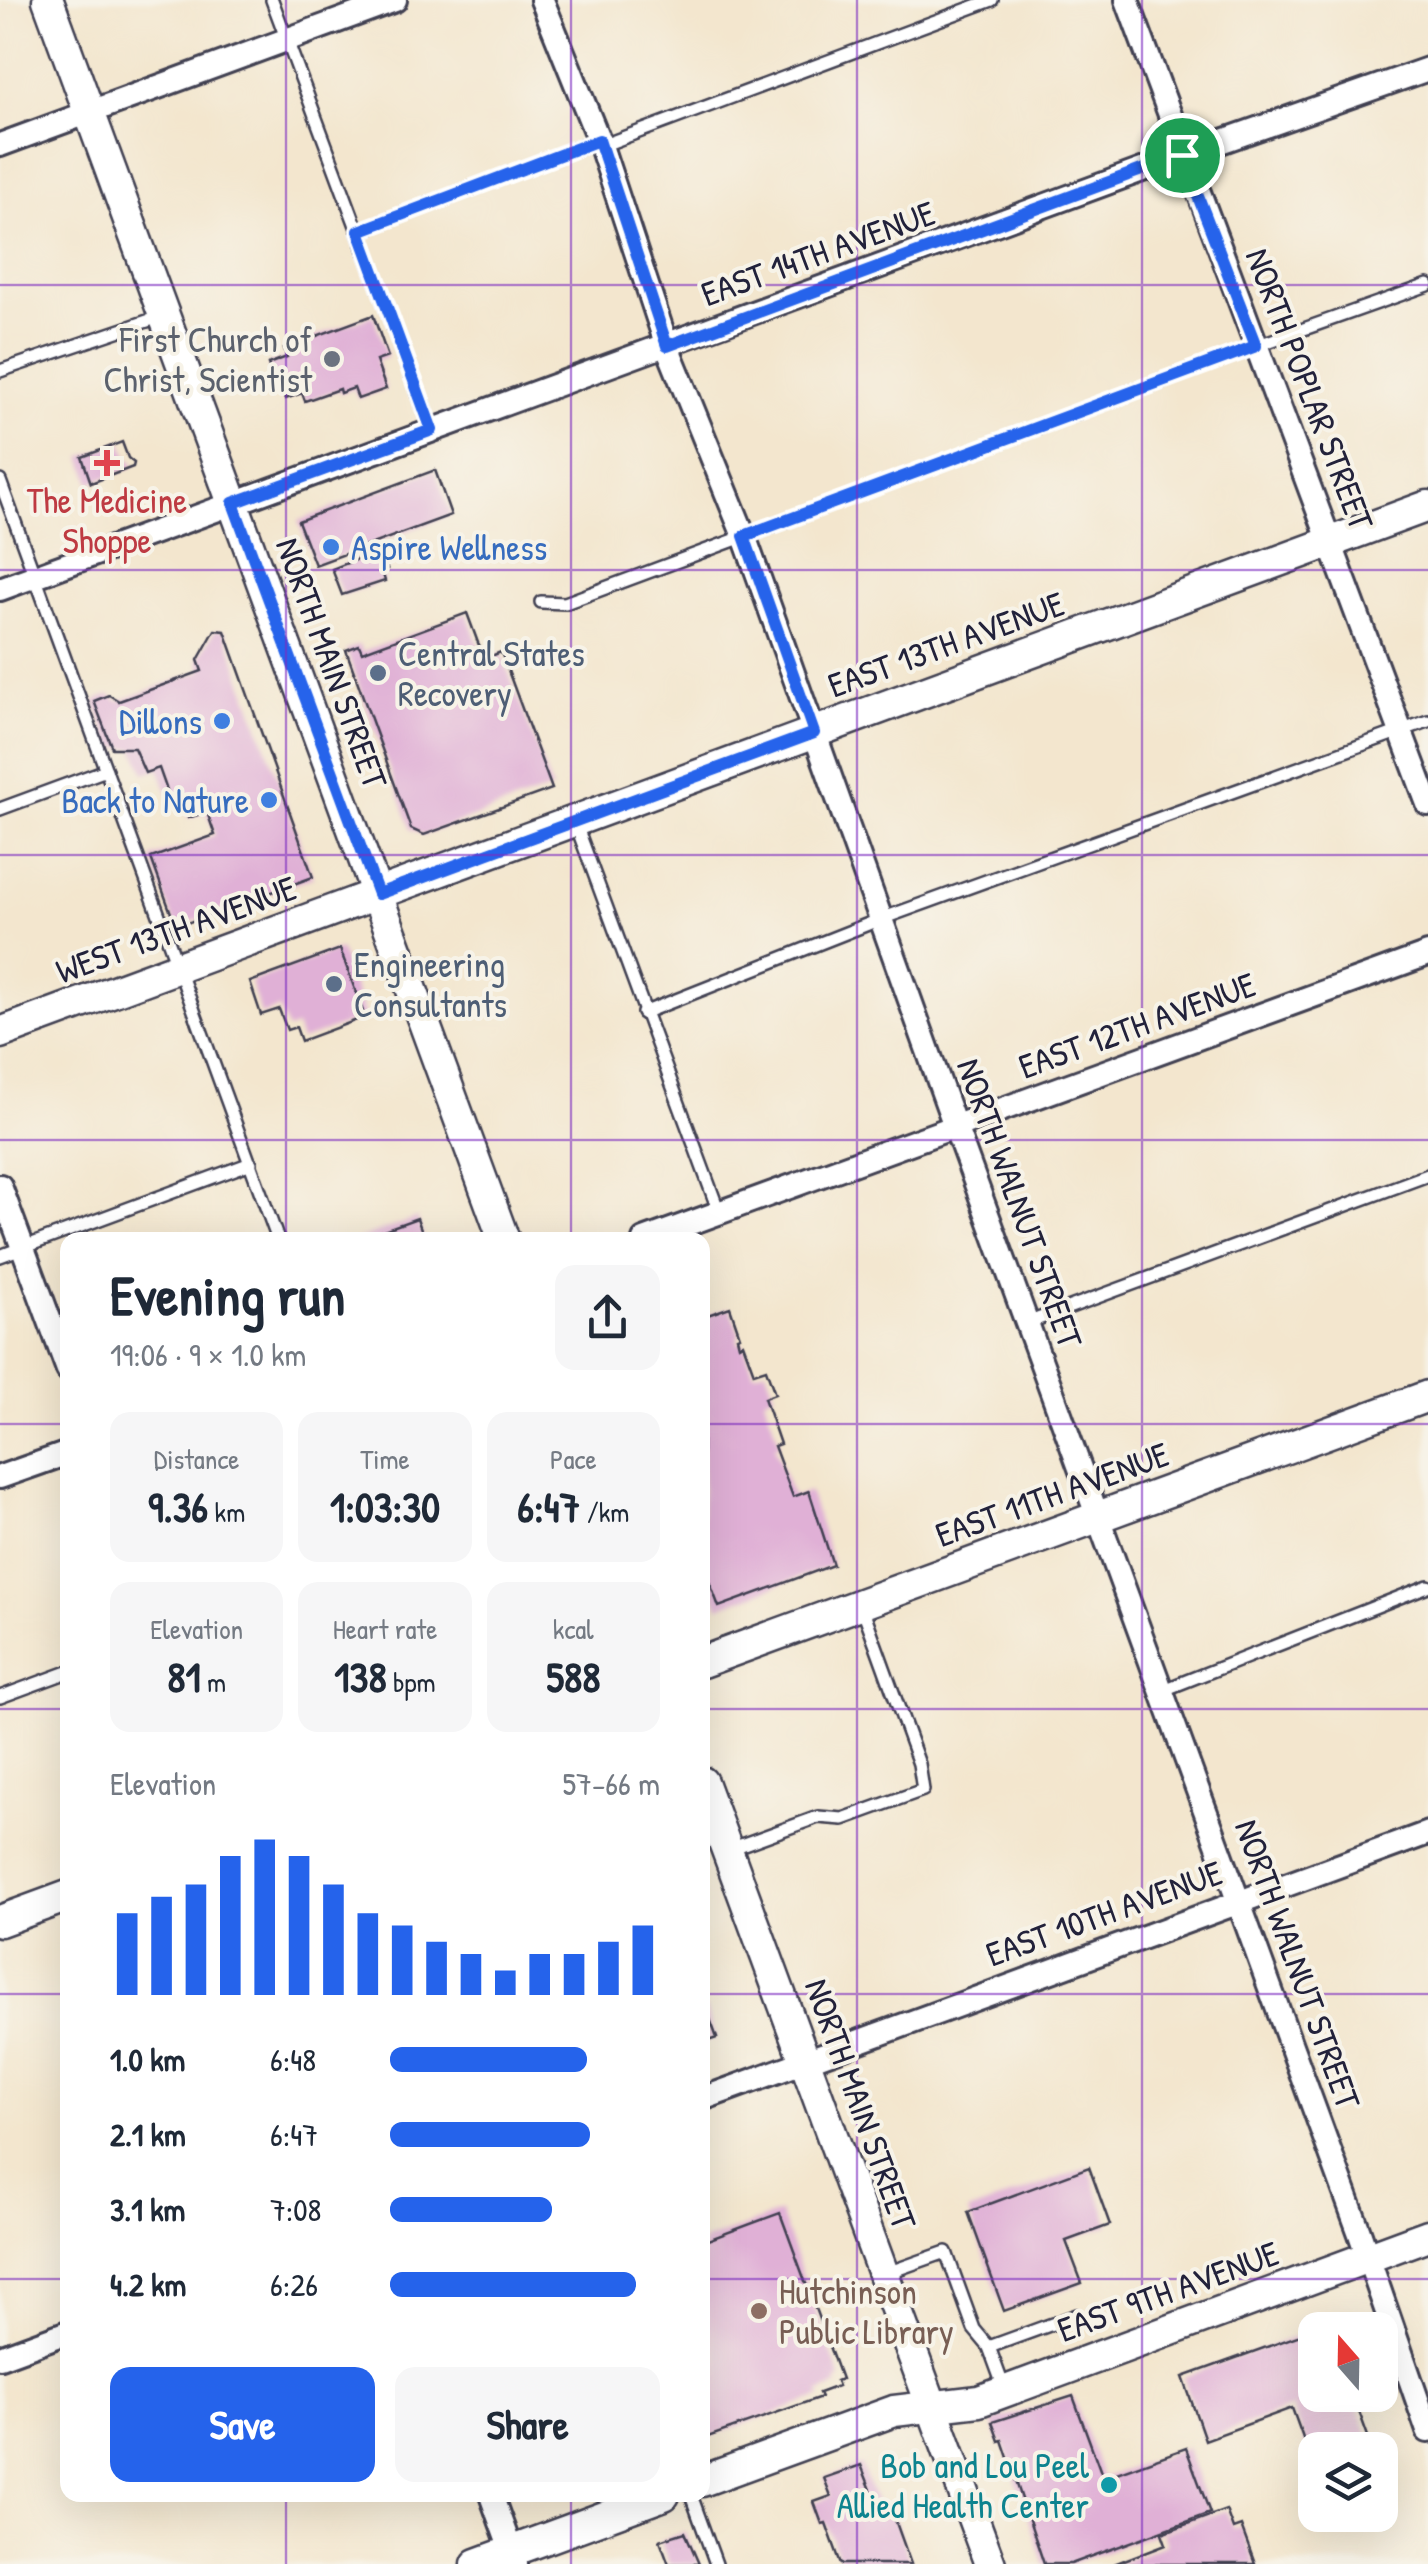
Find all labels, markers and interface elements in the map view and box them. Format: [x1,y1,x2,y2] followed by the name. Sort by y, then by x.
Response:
[1140,113,1225,198] pin
[1155,128,1210,183] icon: arrive
[695,189,941,317] street label: EAST 14TH AVENUE
[1235,242,1385,537] street label: NORTH POPLAR STREET
[104,316,313,403] place label: First Church of Christ, Scientist
[321,348,343,370] marker: First Church of Christ, Scientist
[96,452,118,474] marker: The Medicine Shoppe
[27,477,187,564] place label: The Medicine Shoppe
[351,524,547,571] place label: Aspire Wellness
[265,531,399,795] street label: NORTH MAIN STREET
[320,536,342,558] marker: Aspire Wellness
[822,580,1070,708] street label: EAST 13TH AVENUE
[398,630,585,717] place label: Central States Recovery
[367,662,389,684] marker: Central States Recovery
[119,698,202,745] place label: Dillons
[211,710,233,732] marker: Dillons
[61,777,249,824] place label: Back to Nature
[258,789,280,811] marker: Back to Nature
[49,864,303,994] street label: WEST 13TH AVENUE
[354,941,507,1028] place label: Engineering Consultants
[1012,960,1262,1090] street label: EAST 12TH AVENUE
[323,973,345,995] marker: Engineering Consultants
[946,1052,1094,1355] street label: NORTH WALNUT STREET
[110,1258,345,1332] text: Evening run
[555,1265,660,1370] button: share
[110,1333,306,1376] text: 19:06 · 9 × 1.0 km
[929,1430,1175,1558] street label: EAST 11TH AVENUE
[154,1440,239,1478] text: Distance
[360,1440,410,1478] text: Time
[550,1440,597,1478] text: Pace
[148,1478,208,1535] text: 9.36
[330,1478,440,1535] text: 1:03:30
[517,1478,580,1535] text: 6:47
[208,1493,245,1531] text: km
[580,1493,629,1531] text: /km
[150,1610,243,1648] text: Elevation
[333,1610,437,1648] text: Heart rate
[553,1610,594,1648] text: kcal
[167,1648,201,1705] text: 81
[334,1648,387,1705] text: 138
[546,1648,600,1705] text: 588
[201,1663,226,1701] text: m
[387,1663,436,1701] text: bpm
[110,1762,216,1805] text: Elevation
[563,1762,660,1805] text: 57–66 m
[1224,1813,1372,2116] street label: NORTH WALNUT STREET
[980,1849,1228,1977] street label: EAST 10TH AVENUE
[794,1972,928,2236] street label: NORTH MAIN STREET
[110,2038,185,2081] text: 1.0 km
[270,2038,316,2081] text: 6:48
[110,2113,186,2156] text: 2.1 km
[270,2113,318,2156] text: 6:47
[110,2188,185,2231] text: 3.1 km
[270,2188,321,2231] text: 7:08
[1051,2229,1285,2353] street label: EAST 9TH AVENUE
[110,2263,186,2306] text: 4.2 km
[270,2263,318,2306] text: 6:26
[779,2268,954,2355] place label: Hutchinson Public Library
[748,2300,770,2322] marker: Hutchinson Public Library
[1298,2312,1398,2412] north arrow
[1298,2312,1398,2532] map controls
[110,2367,375,2482] button: Save
[395,2367,660,2482] button: Share
[1298,2432,1398,2532] button: layers
[837,2442,1090,2529] place label: Bob and Lou Peel Allied Health Center
[1098,2474,1120,2496] marker: Bob and Lou Peel Allied Health Center

